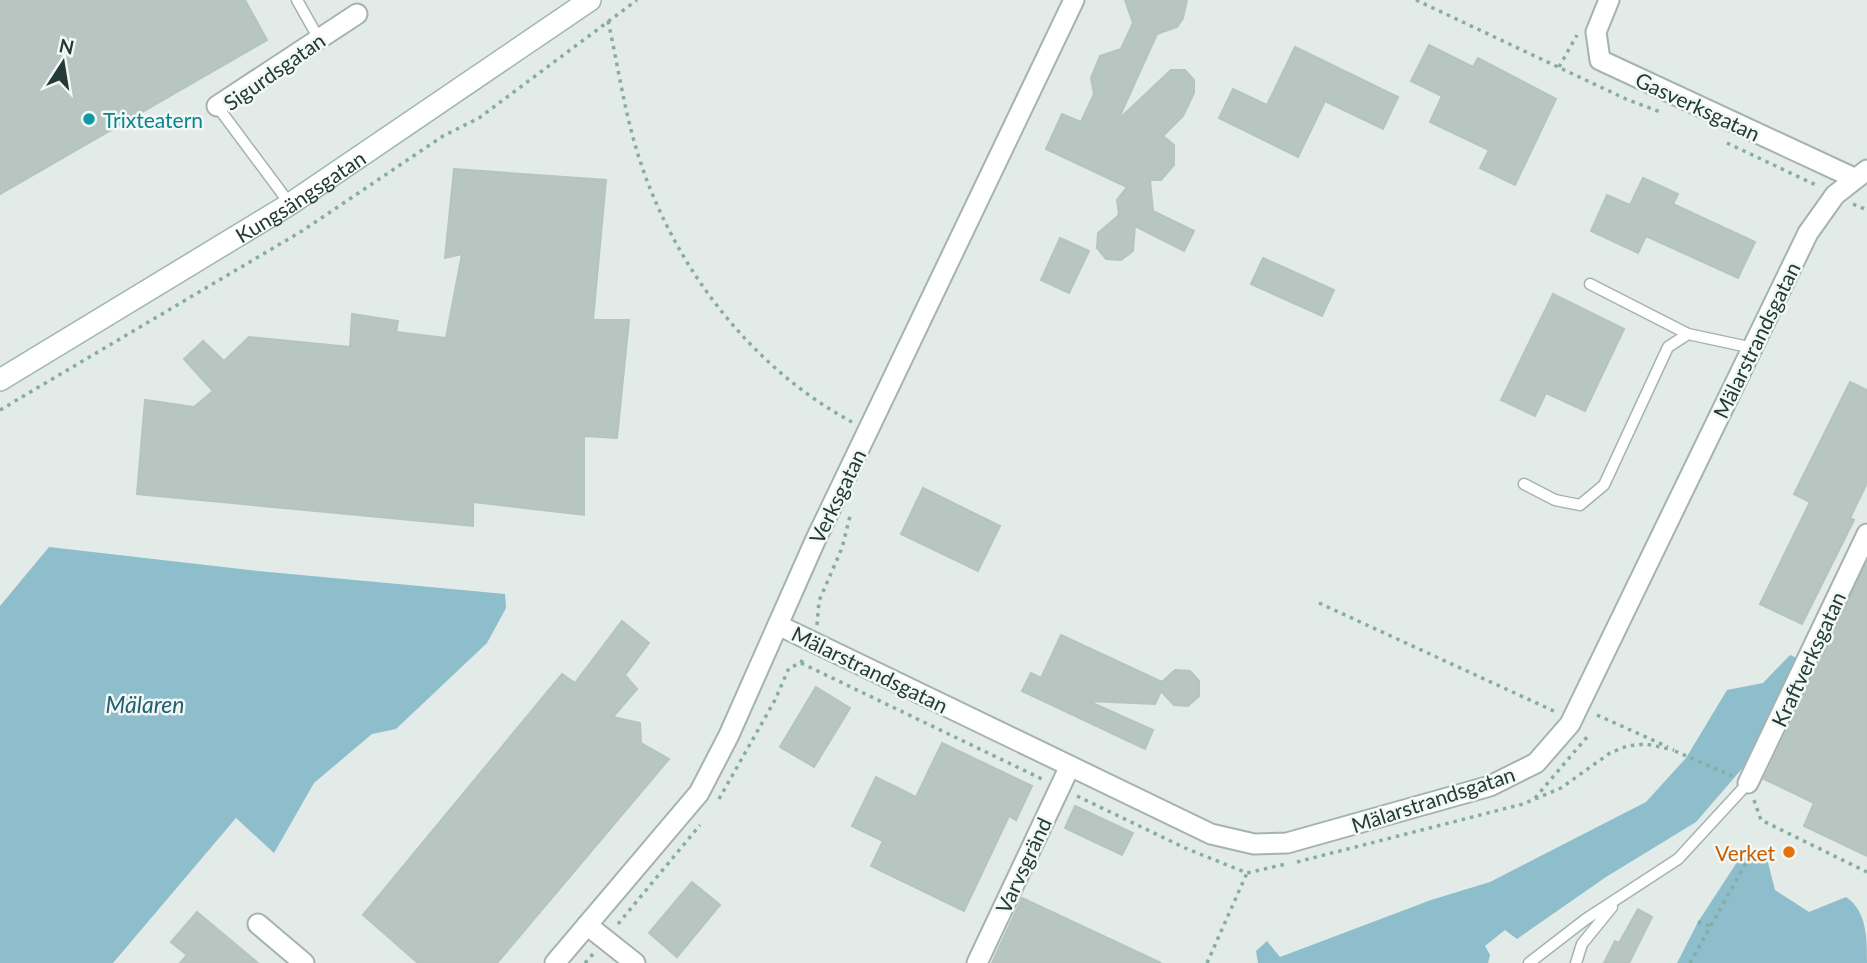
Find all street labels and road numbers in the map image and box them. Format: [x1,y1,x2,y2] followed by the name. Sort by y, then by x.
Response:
[219,27,329,115] street label: Sigurdsgatan
[1632,66,1764,146] street label: Gasverksgatan
[230,144,370,247] street label: Kungsängsgatan
[1707,258,1805,422] street label: Mälarstrandsgatan
[803,445,871,547] street label: Verksgatan
[1766,588,1850,730] street label: Kraftverksgatan
[788,620,952,718] street label: Mälarstrandsgatan
[1348,761,1518,837] street label: Mälarstrandsgatan
[990,813,1056,917] street label: Varvsgränd

